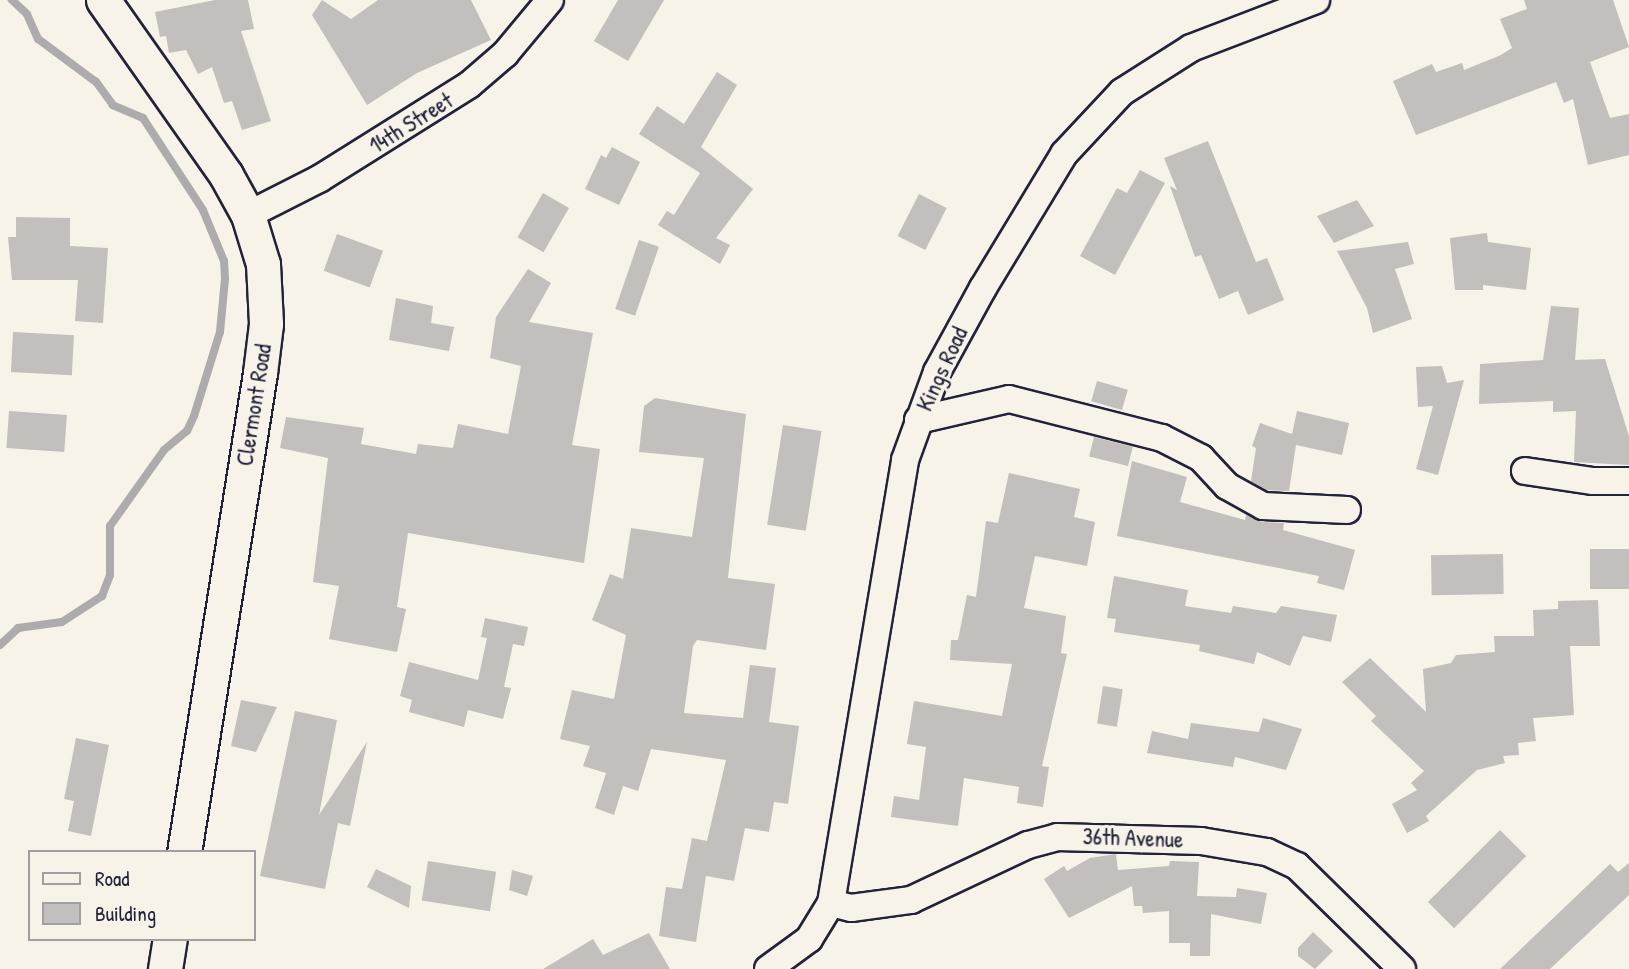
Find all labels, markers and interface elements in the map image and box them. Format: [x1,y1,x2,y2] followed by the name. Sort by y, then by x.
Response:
[364,87,458,159] street label: 14th Street
[911,323,973,415] street label: Kings Road
[231,342,277,468] street label: Clermont Road
[1082,822,1184,854] street label: 36th Avenue
[28,850,256,941] legend
[95,864,129,893] text: Road
[95,899,156,928] text: Building

